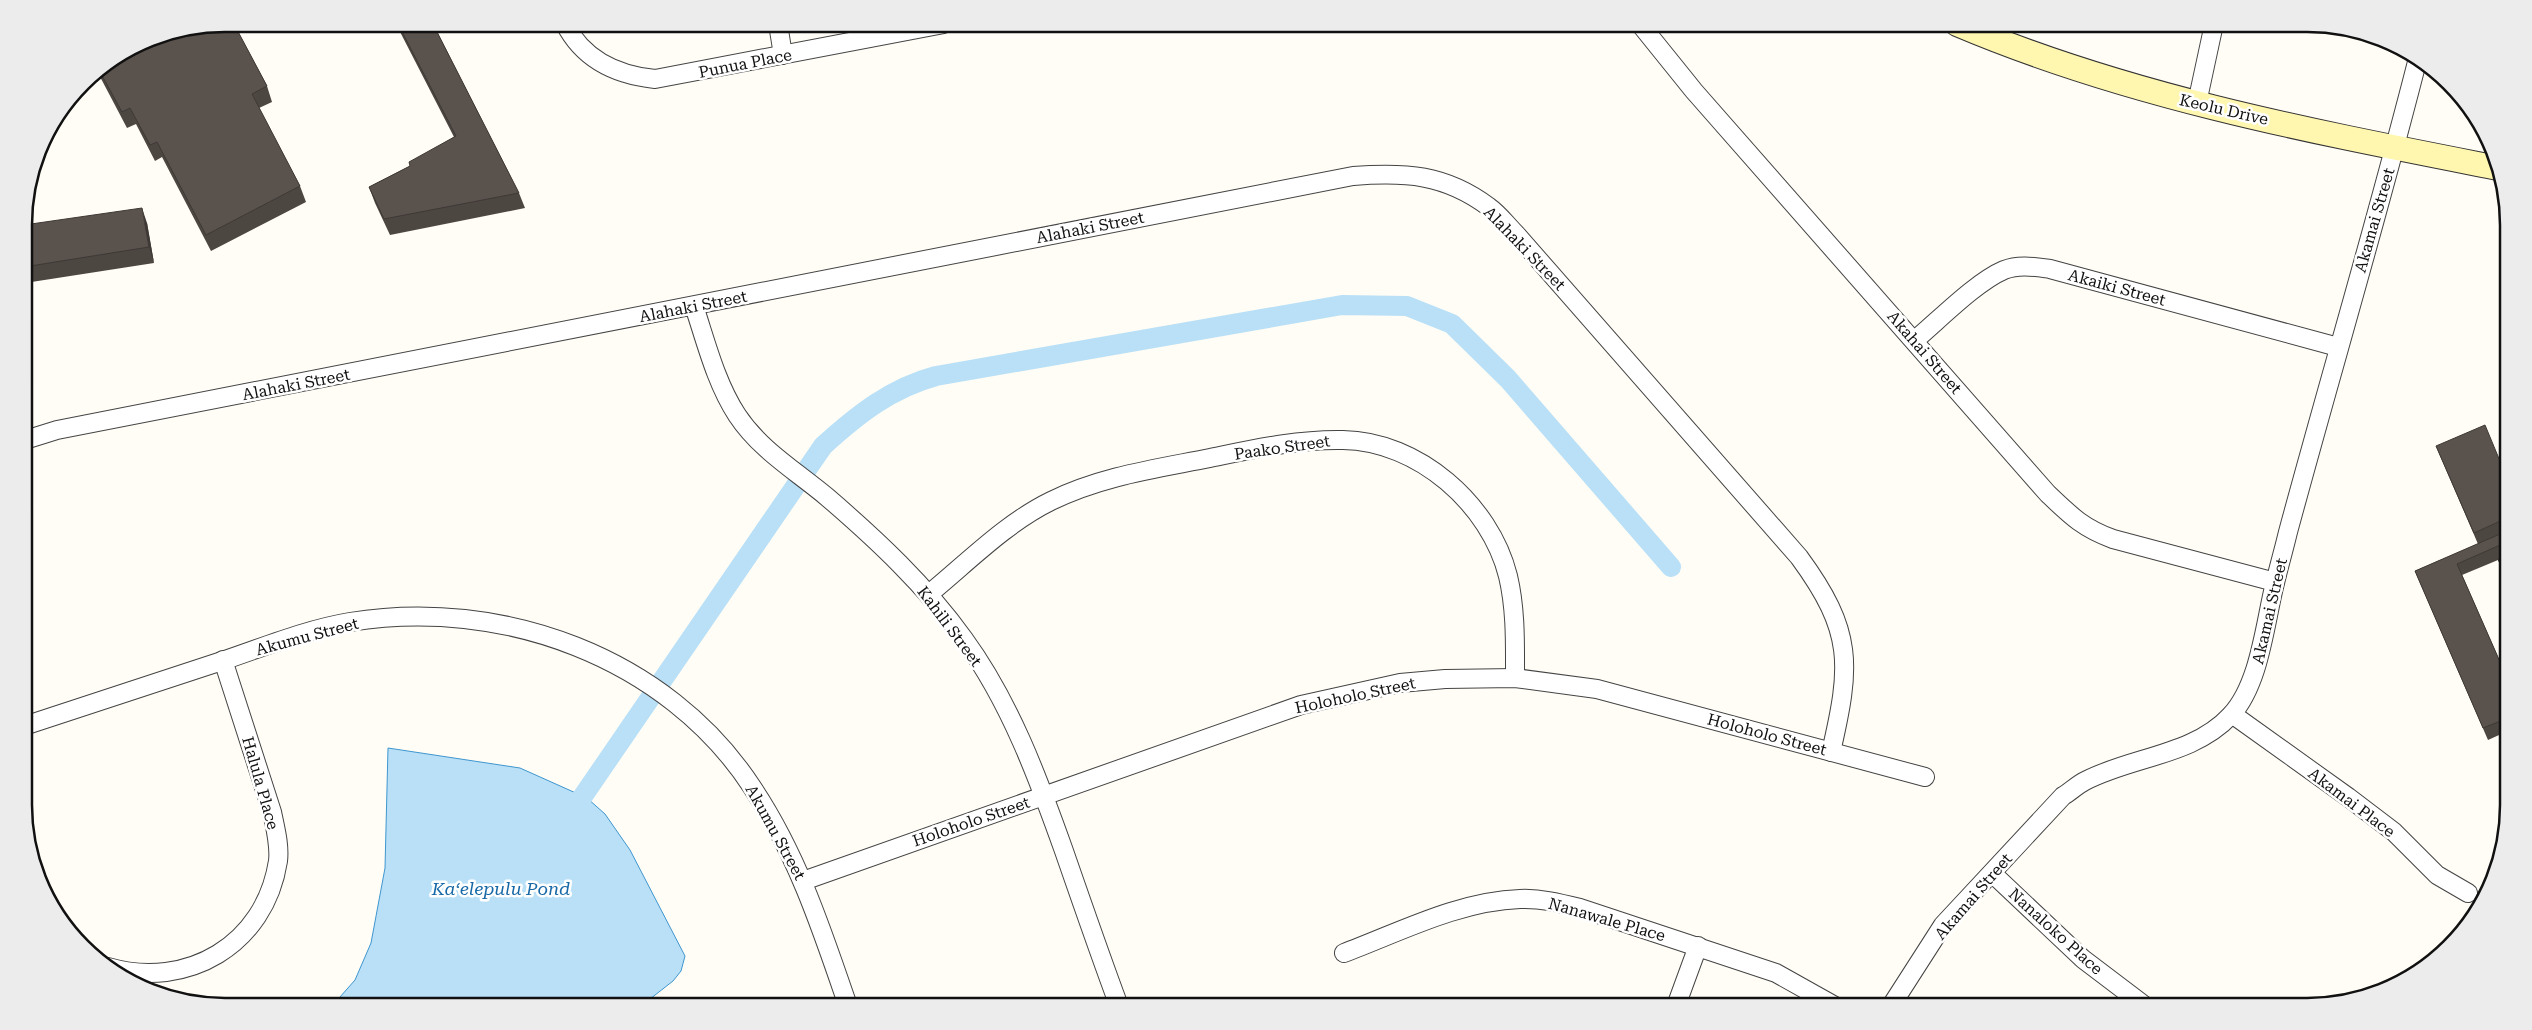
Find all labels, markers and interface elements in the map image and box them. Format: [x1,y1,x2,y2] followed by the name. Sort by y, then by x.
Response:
[697,45,794,82] street label: Punua Place
[2178,90,2270,129] street label: Keolu Drive
[2350,166,2399,275] street label: Akamai Street
[1480,202,1569,294] street label: Alahaki Street
[1035,208,1146,247] street label: Alahaki Street
[2066,265,2168,310] street label: Akaiki Street
[638,287,749,326] street label: Alahaki Street
[1883,307,1966,398] street label: Akahai Street
[241,365,352,404] street label: Alahaki Street
[1233,431,1331,464] street label: Paako Street
[2248,556,2291,666] street label: Akamai Street
[913,582,986,670] street label: Kahili Street
[254,614,361,659] street label: Akumu Street
[1293,673,1417,718] street label: Holoholo Street
[1705,709,1829,760] street label: Holoholo Street
[238,734,283,832] street label: Halula Place
[2305,764,2399,841] street label: Akamai Place
[742,781,810,883] street label: Akumu Street
[910,793,1032,850] street label: Holoholo Street
[1931,849,2016,943] street label: Akamai Street
[431,878,570,899] water label: Kaʻelepulu Pond
[2005,884,2107,979] street label: Nanaloko Place
[1546,894,1668,945] street label: Nanawale Place

